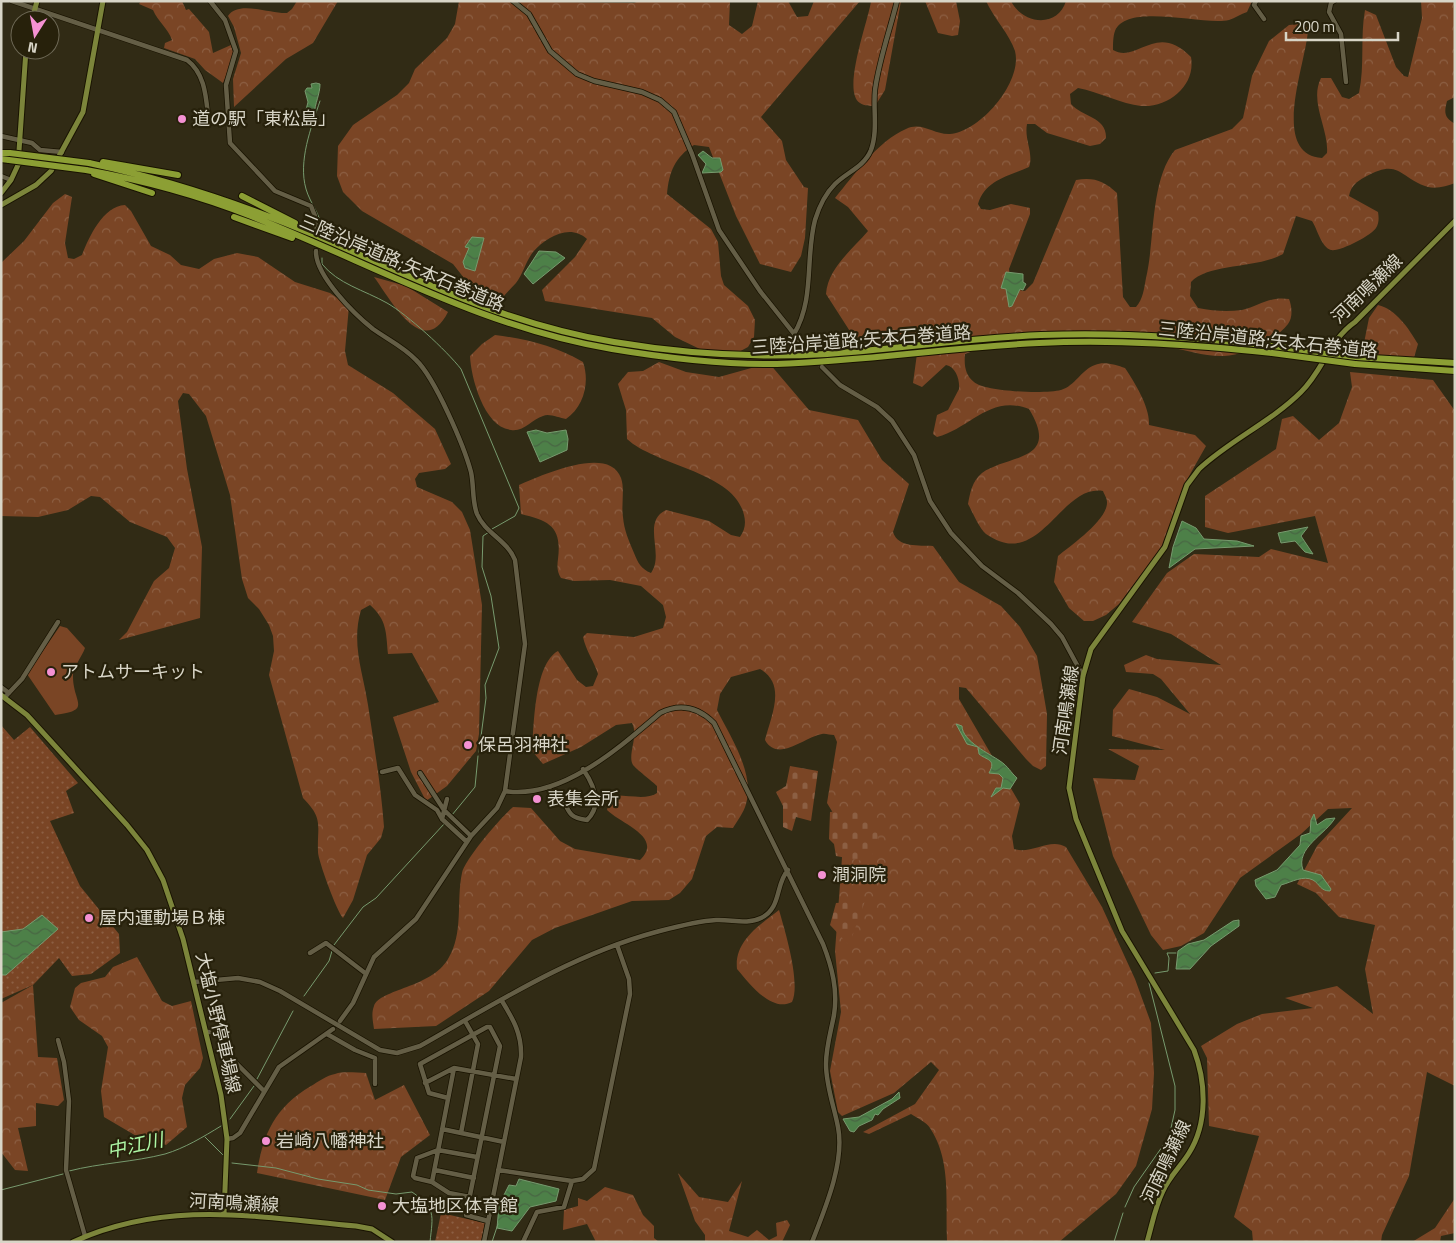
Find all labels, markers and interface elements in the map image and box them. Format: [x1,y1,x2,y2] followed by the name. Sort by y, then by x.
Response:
[10,10,60,60] north arrow
[1286,10,1398,42] scale bar
[1294,15,1335,38] text: 200 m
[26,37,39,59] text: N
[192,105,336,132] place label: 道の駅「東松島」
[176,113,188,125] marker: 道の駅「東松島」
[295,207,509,318] street label: 三陸沿岸道路;矢本石巻道路
[1325,248,1408,330] street label: 河南鳴瀬線
[1157,315,1379,364] street label: 三陸沿岸道路;矢本石巻道路
[750,318,972,361] street label: 三陸沿岸道路;矢本石巻道路
[61,658,205,685] place label: アトムサーキット
[1046,663,1085,756] street label: 河南鳴瀬線
[45,666,57,678] marker: アトムサーキット
[478,731,568,758] place label: 保呂羽神社
[462,739,474,751] marker: 保呂羽神社
[547,785,619,812] place label: 表集会所
[531,793,543,805] marker: 表集会所
[832,861,886,888] place label: 澗洞院
[816,869,828,881] marker: 澗洞院
[99,904,225,931] place label: 屋内運動場Ｂ棟
[83,912,95,924] marker: 屋内運動場Ｂ棟
[189,950,248,1096] street label: 大塩小野停車場線
[1134,1115,1197,1208] street label: 河南鳴瀬線
[104,1124,168,1165] water label: 中江川
[276,1127,384,1154] place label: 岩崎八幡神社
[260,1135,272,1147] marker: 岩崎八幡神社
[188,1187,280,1218] street label: 河南鳴瀬線
[392,1192,518,1219] place label: 大塩地区体育館
[376,1200,388,1212] marker: 大塩地区体育館

